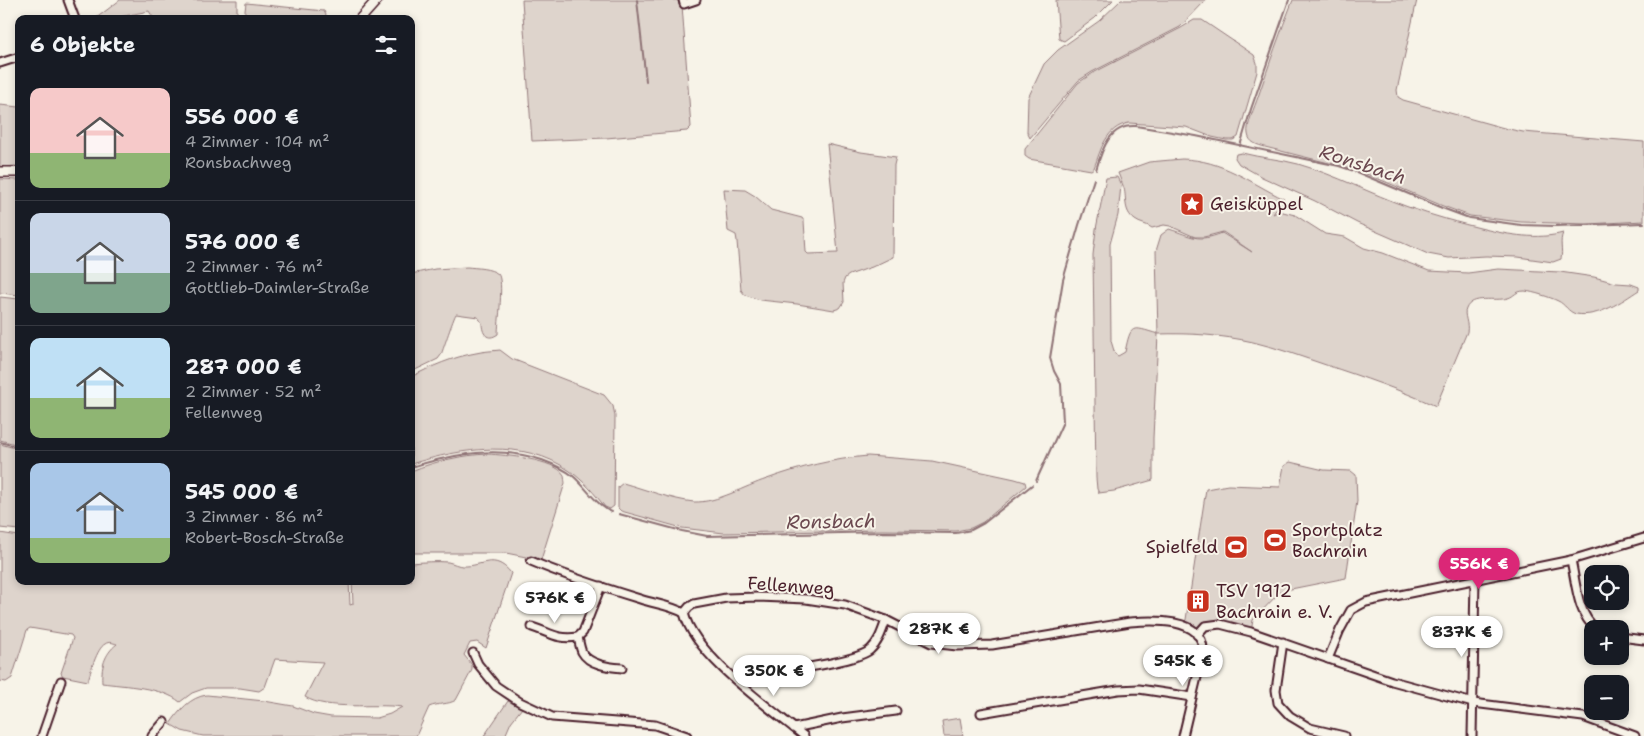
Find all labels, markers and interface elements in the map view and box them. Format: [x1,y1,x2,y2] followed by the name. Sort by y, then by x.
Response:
[30,31,135,59] text: 6 Objekte
[372,31,400,59] icon: filters
[185,103,299,131] text: 556 000 €
[70,108,130,168] icon: home
[185,131,330,152] text: 4 Zimmer · 104 m²
[1316,139,1409,190] water label: Ronsbach
[185,152,292,173] text: Ronsbachweg
[1179,191,1205,217] place icon: Geisküppel
[1210,192,1303,216] place label: Geisküppel
[185,228,300,256] text: 576 000 €
[70,233,130,293] icon: home
[185,256,323,277] text: 2 Zimmer · 76 m²
[185,277,370,298] text: Gottlieb-Daimler-Straße
[185,353,302,381] text: 287 000 €
[70,358,130,418] icon: home
[185,381,322,402] text: 2 Zimmer · 52 m²
[185,402,263,423] text: Fellenweg
[185,478,298,506] text: 545 000 €
[70,483,130,543] icon: home
[185,506,323,527] text: 3 Zimmer · 86 m²
[786,508,876,535] water label: Ronsbach
[1292,518,1383,563] place label: Sportplatz Bachrain
[185,527,344,548] text: Robert-Bosch-Straße
[1262,527,1288,553] sports icon: Sportplatz Bachrain
[1223,534,1249,560] sports icon: Spielfeld
[1146,535,1218,559] place label: Spielfeld
[1438,548,1520,590] pin: 556K €
[1450,553,1508,574] text: 556K €
[1584,565,1629,720] map controls
[1584,565,1629,610] button: locate
[747,571,835,601] street label: Fellenweg
[1216,579,1333,624] place label: TSV 1912 Bachrain e. V.
[514,582,596,624] pin: 576K €
[525,587,585,608] text: 576K €
[1185,588,1211,614] building icon: TSV 1912 Bachrain e. V.
[898,612,980,655] pin: 287K €
[1421,616,1503,658] pin: 837K €
[909,618,969,639] text: 287K €
[1584,620,1629,665] button: +
[1432,621,1492,642] text: 837K €
[1142,644,1224,687] pin: 545K €
[1154,650,1212,671] text: 545K €
[733,654,815,697] pin: 350K €
[744,660,804,681] text: 350K €
[1584,675,1629,720] button: −

